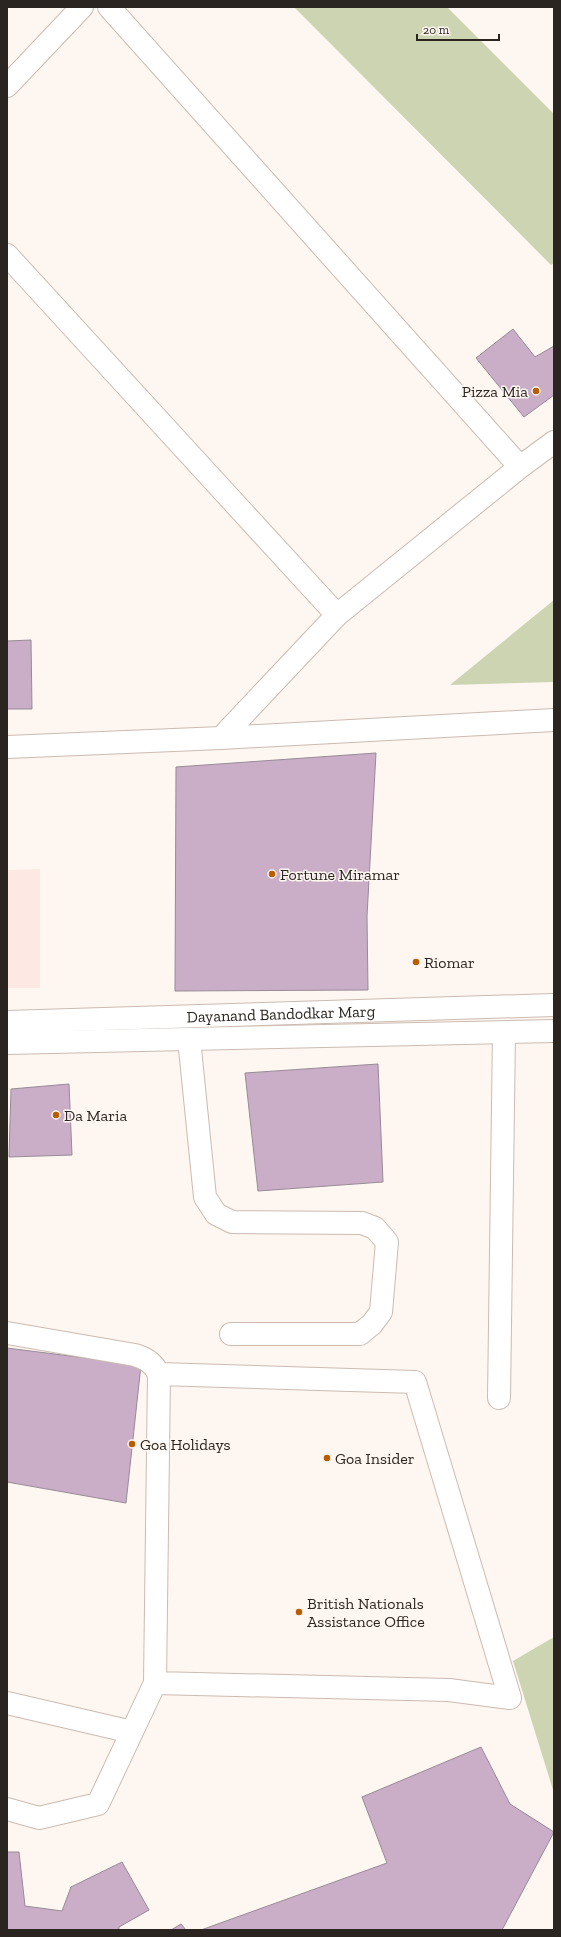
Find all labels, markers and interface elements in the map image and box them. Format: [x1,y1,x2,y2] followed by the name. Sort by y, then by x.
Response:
[417,16,499,42] scale bar
[423,23,450,37] text: 20 m
[462,382,528,401] place label: Pizza Mia
[531,386,541,396] marker: Pizza Mia
[280,865,400,884] place label: Fortune Miramar
[267,869,277,879] marker: Fortune Miramar
[424,953,475,972] place label: Riomar
[411,957,421,967] marker: Riomar
[186,1001,376,1026] street label: Dayanand Bandodkar Marg
[64,1106,127,1125] place label: Da Maria
[51,1110,61,1120] marker: Da Maria
[140,1435,230,1454] place label: Goa Holidays
[127,1439,137,1449] marker: Goa Holidays
[335,1449,415,1468] place label: Goa Insider
[322,1453,332,1463] marker: Goa Insider
[307,1594,425,1631] place label: British Nationals Assistance Office
[294,1607,304,1617] marker: British Nationals Assistance Office

